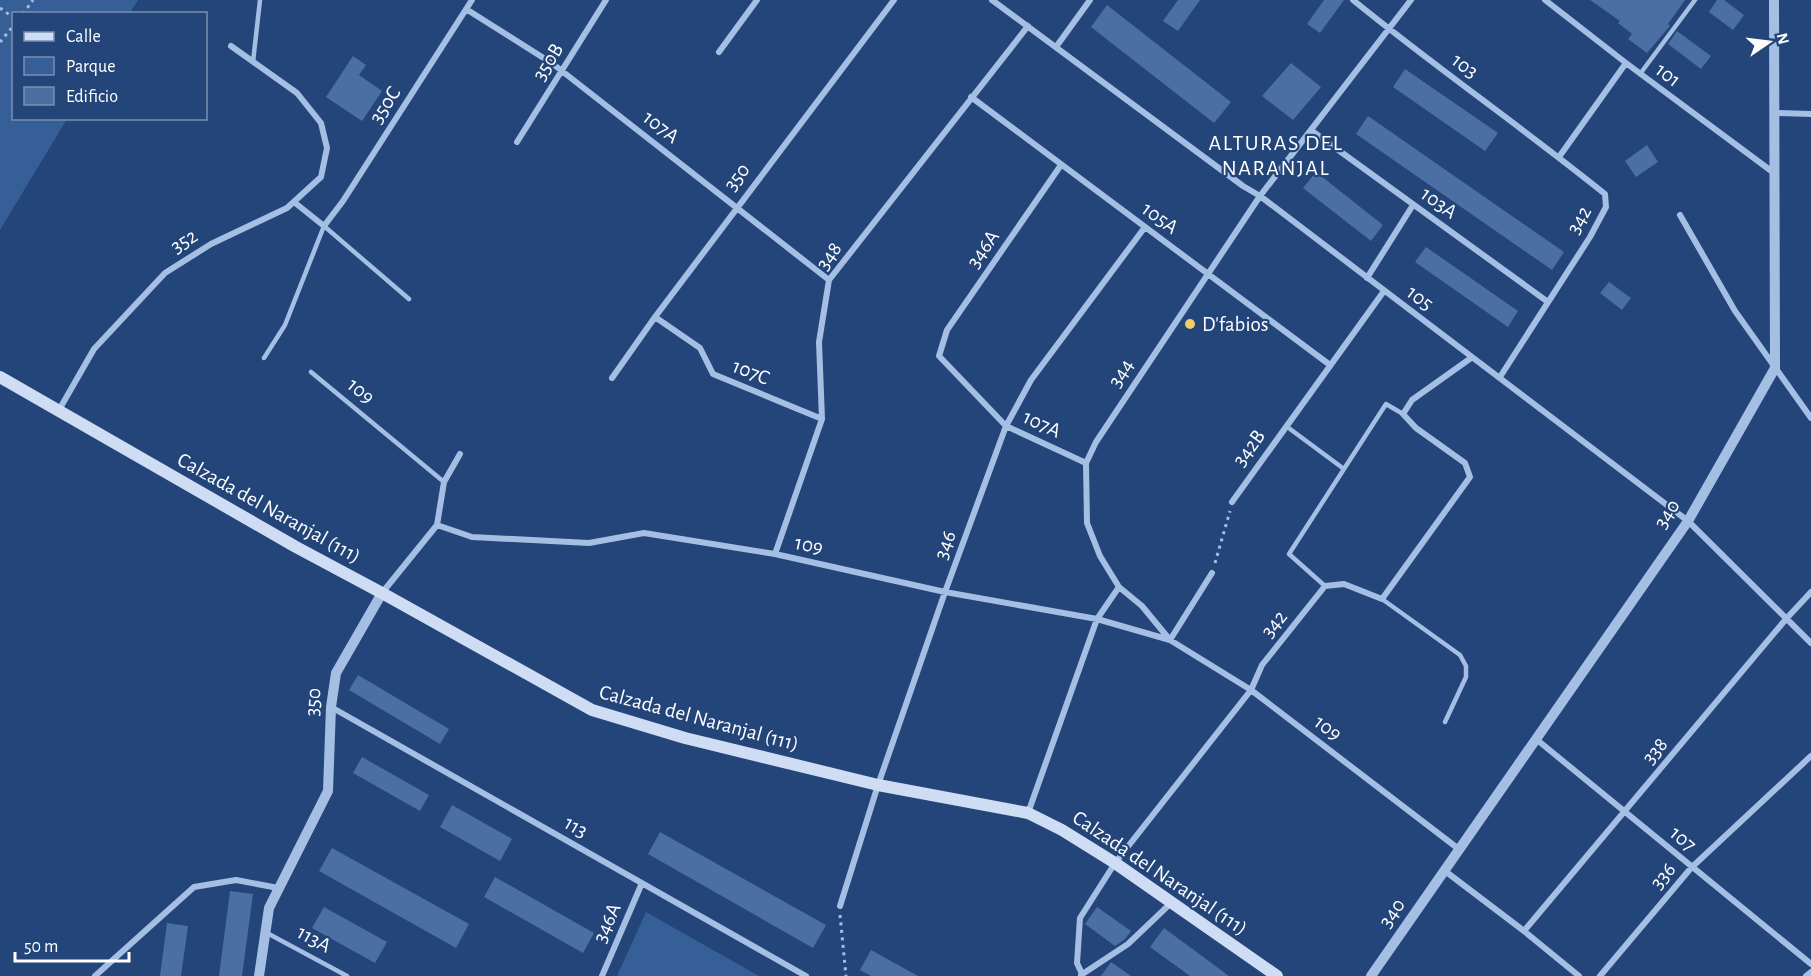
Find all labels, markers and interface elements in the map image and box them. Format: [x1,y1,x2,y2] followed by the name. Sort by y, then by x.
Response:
[12,12,207,120] legend
[1739,12,1799,72] north arrow
[66,28,101,46] text: Calle
[1773,31,1792,46] text: N
[529,40,567,84] street label: 350B
[1448,49,1482,83] street label: 103
[66,58,115,76] text: Parque
[1651,59,1685,91] street label: 101
[365,83,405,127] street label: 350C
[66,88,118,106] text: Edificio
[639,107,683,147] street label: 107A
[1209,132,1343,179] district label: ALTURAS DEL NARANJAL
[720,159,754,195] street label: 350
[1417,183,1461,223] street label: 103A
[1138,198,1182,238] street label: 105A
[1563,202,1595,238] street label: 342
[167,225,201,257] street label: 352
[963,226,1003,272] street label: 346A
[812,238,846,274] street label: 348
[1403,281,1437,315] street label: 105
[1202,314,1269,335] place label: D'fabios
[1183,317,1197,331] marker: D'fabios
[729,355,773,389] street label: 107C
[1104,355,1138,391] street label: 344
[343,374,379,408] street label: 109
[1020,406,1064,442] street label: 107A
[1229,426,1269,470] street label: 342B
[174,449,364,567] street label: Calzada del Naranjal (111)
[1650,496,1684,532] street label: 340
[930,528,960,562] street label: 346
[793,532,825,558] street label: 109
[1257,606,1291,642] street label: 342
[597,681,801,755] street label: Calzada del Naranjal (111)
[301,687,325,717] street label: 350
[1310,711,1346,745] street label: 109
[1638,734,1672,768] street label: 338
[1069,807,1251,939] street label: Calzada del Naranjal (111)
[561,812,591,842] street label: 113
[1666,822,1700,856] street label: 107
[1646,859,1680,893] street label: 336
[1375,895,1409,931] street label: 340
[589,900,625,946] street label: 346A
[293,921,335,957] street label: 113A
[15,925,129,963] scale bar
[24,938,58,956] text: 50 m

